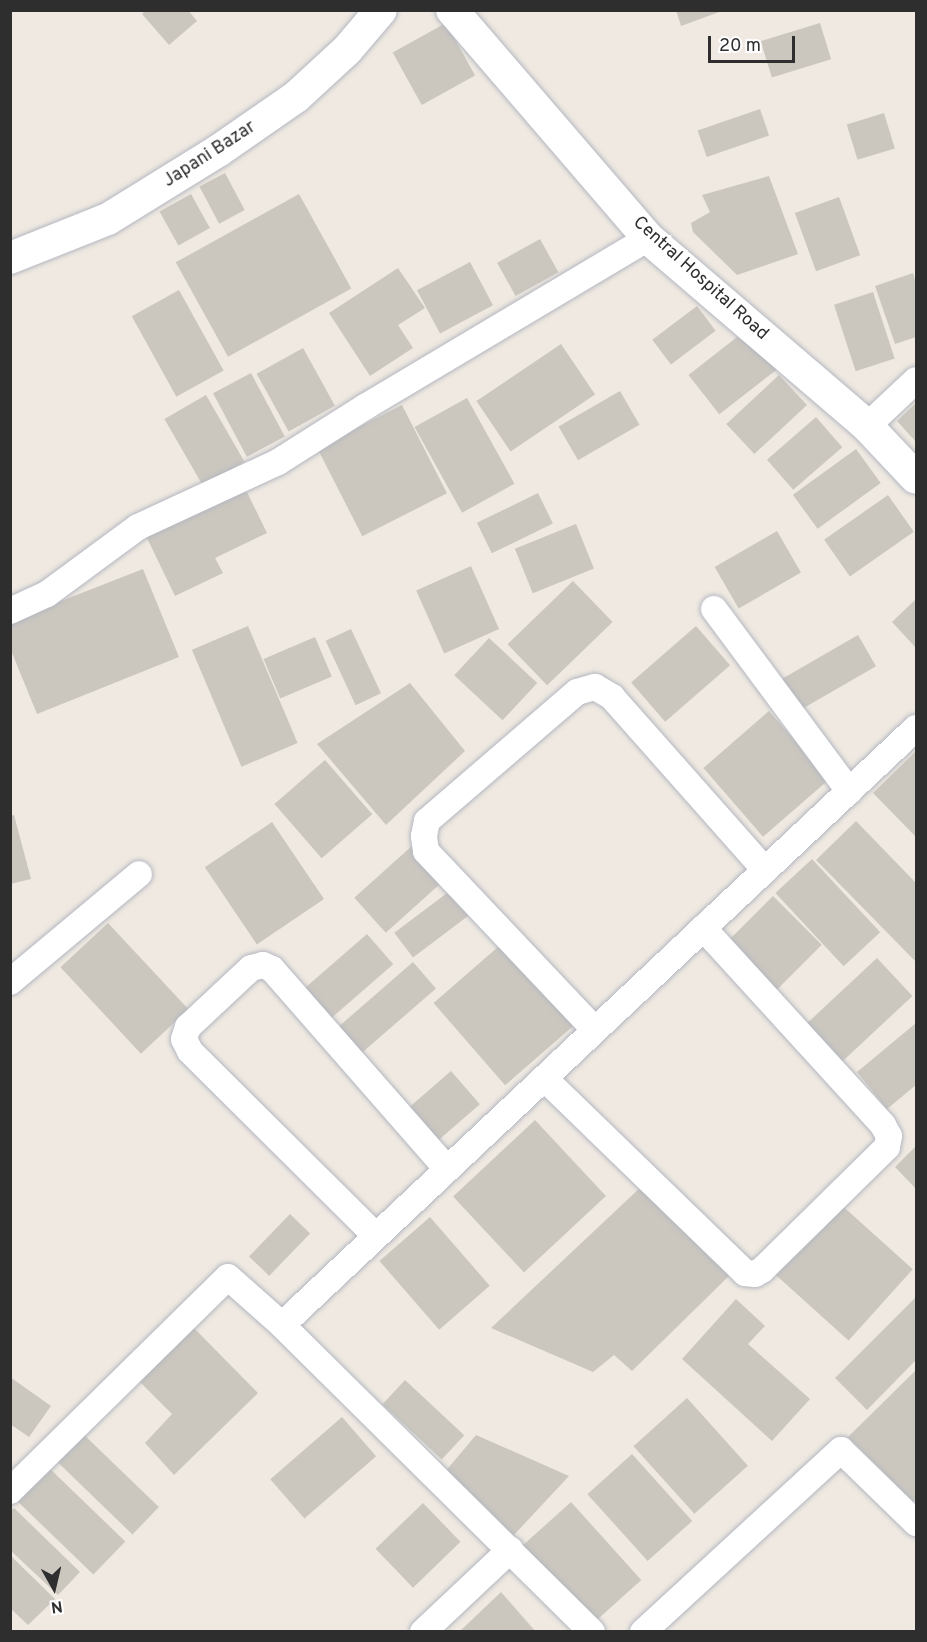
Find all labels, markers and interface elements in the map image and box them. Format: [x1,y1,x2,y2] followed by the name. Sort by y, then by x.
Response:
[711,24,798,62] scale bar
[719,35,761,58] text: 20 m
[160,117,260,193] street label: Japani Bazar
[628,212,772,346] street label: Central Hospital Road
[24,1558,84,1618] north arrow
[49,1595,64,1617] text: N

